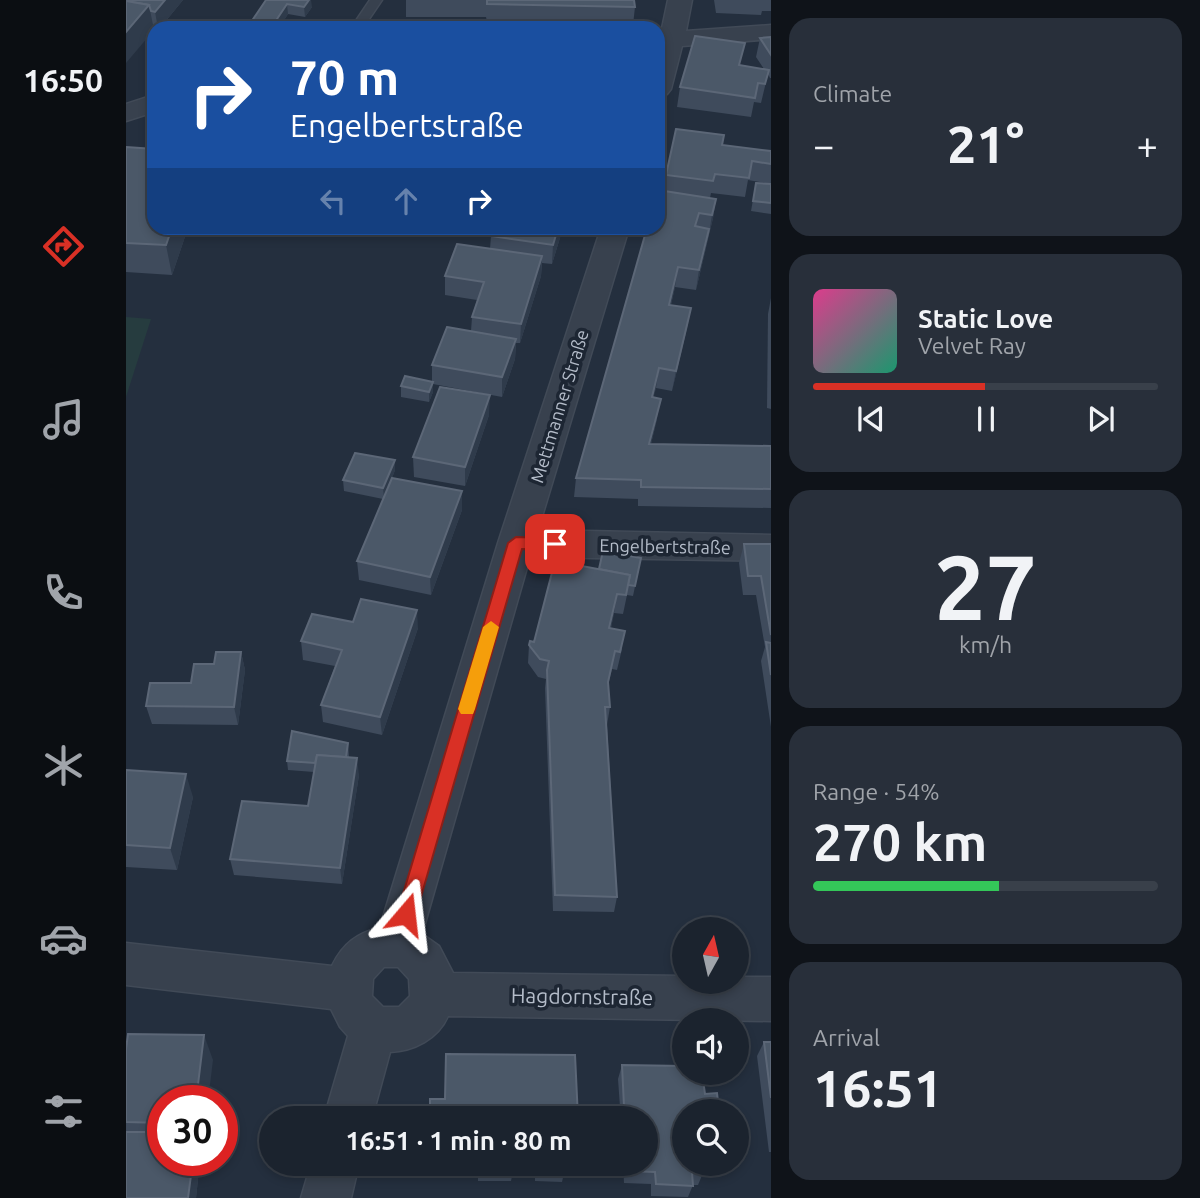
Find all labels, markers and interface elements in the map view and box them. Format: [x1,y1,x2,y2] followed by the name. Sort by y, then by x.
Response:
[175,49,266,140] icon: right
[290,49,399,104] text: 70 m
[23,62,103,98] text: 16:50
[813,81,892,106] text: Climate
[290,107,524,143] text: Engelbertstraße
[947,115,1024,173] text: 21°
[813,124,834,166] text: −
[1137,124,1158,166] text: +
[314,182,352,220] icon: left
[387,182,425,220] icon: ahead
[460,182,498,220] icon: right
[39,222,88,271] icon: directions
[918,304,1053,333] text: Static Love
[526,327,592,485] street label: Mettmanner Straße
[918,333,1026,358] text: Velvet Ray
[39,395,88,444] icon: music
[852,400,890,438] icon: previous
[967,400,1005,438] icon: pause
[1082,400,1120,438] icon: next
[525,514,585,574] pin
[536,525,574,563] icon: arrive
[599,535,731,557] street label: Engelbertstraße
[934,535,1037,637] text: 27
[39,568,88,617] icon: phone
[959,632,1012,657] text: km/h
[39,741,88,790] icon: climate
[813,779,940,804] text: Range · 54%
[813,813,987,871] text: 270 km
[369,877,443,951] position arrow
[39,914,88,963] icon: car
[672,917,749,994] north arrow
[672,917,749,1176] map controls
[511,983,653,1009] street label: Hagdornstraße
[672,1008,749,1085] button: sound
[813,1025,880,1050] text: Arrival
[813,1059,943,1117] text: 16:51
[147,1085,238,1176] speed limit sign: 30
[39,1087,88,1136] icon: filters
[672,1099,749,1176] button: search
[345,1126,572,1155] text: 16:51 · 1 min · 80 m

